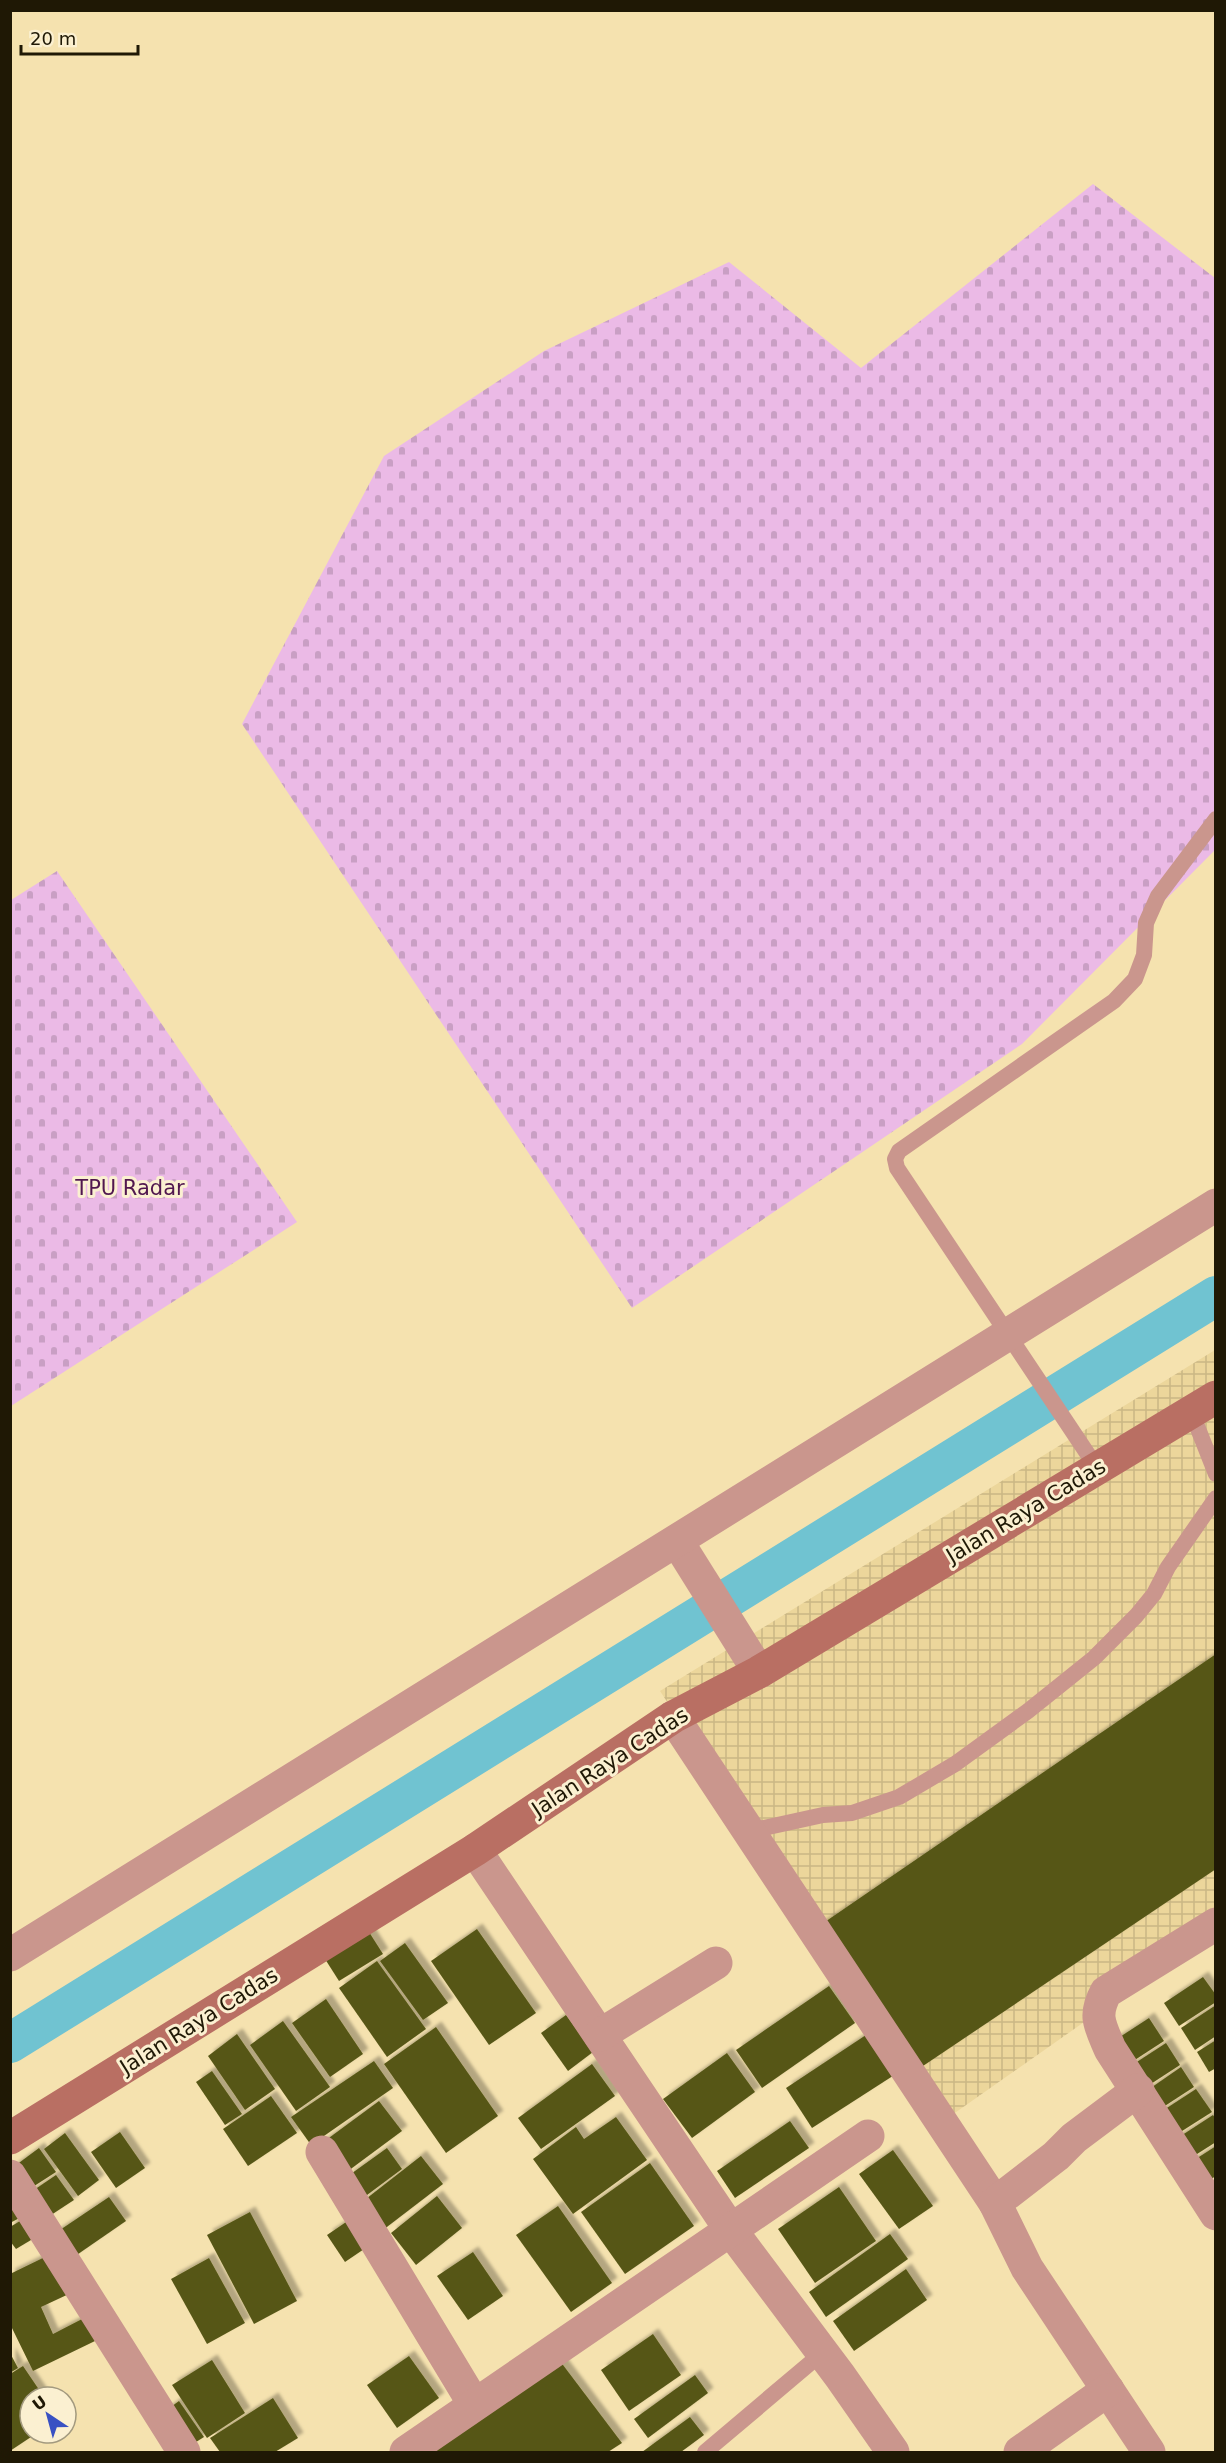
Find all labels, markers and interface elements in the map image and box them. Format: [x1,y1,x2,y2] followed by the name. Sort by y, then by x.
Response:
[21,18,138,56] scale bar
[30,28,76,49] text: 20 m
[74,1176,185,1200] park label: TPU Radar
[940,1454,1110,1569] street label: Jalan Raya Cadas
[526,1703,693,1823] street label: Jalan Raya Cadas
[114,1963,282,2080] street label: Jalan Raya Cadas
[18,2385,78,2445] north arrow
[29,2392,50,2415] text: U

